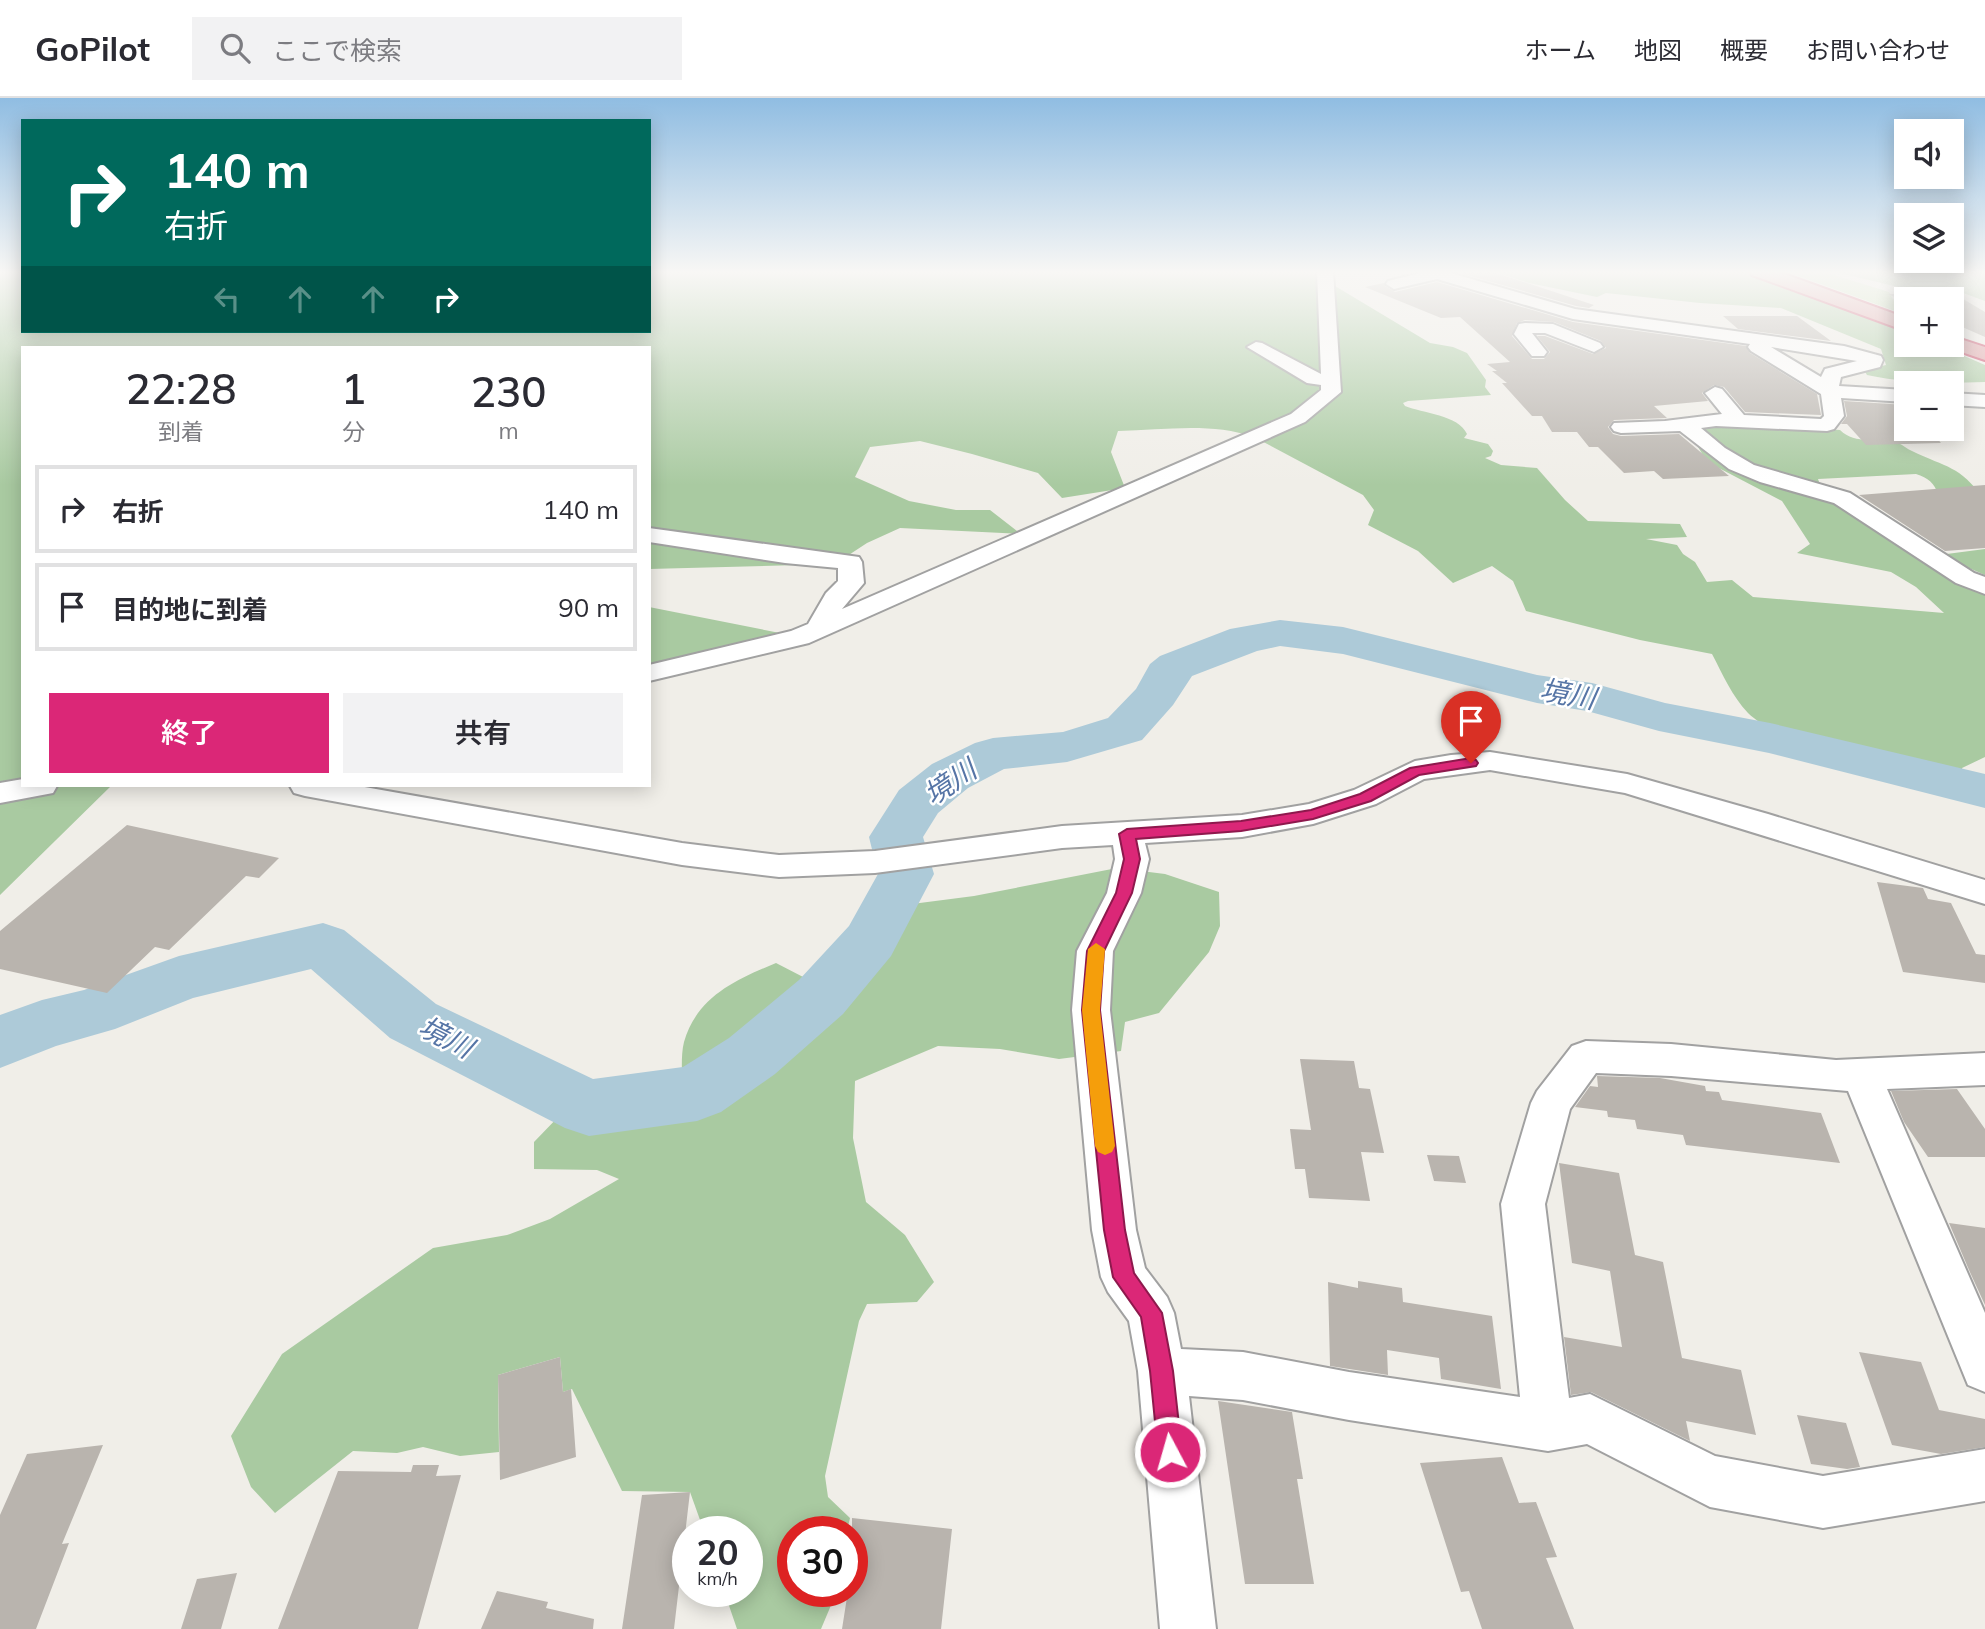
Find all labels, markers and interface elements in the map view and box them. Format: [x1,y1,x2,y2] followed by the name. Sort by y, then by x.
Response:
[192,17,682,80] search box
[35,28,150,69] text: GoPilot
[216,29,254,67] icon: search
[272,34,402,67] text: ここで検索
[1525,35,1596,65] text: ホーム
[1634,35,1682,65] text: 地図
[1720,35,1768,65] text: 概要
[1806,35,1950,65] text: お問い合わせ
[1894,119,1964,441] map controls
[1894,119,1964,189] button: sound
[164,139,310,200] text: 140 m
[49,147,140,238] icon: right
[1894,203,1964,273] button: layers
[164,205,228,245] text: 右折
[208,280,246,318] icon: left
[281,280,319,318] icon: ahead
[354,280,392,318] icon: ahead
[427,280,465,318] icon: right
[1894,287,1964,357] button: +
[126,362,236,415] text: 22:28
[341,362,366,415] text: 1
[471,365,546,418] text: 230
[1894,371,1964,441] button: −
[498,416,519,445] text: m
[158,417,204,446] text: 到着
[342,417,365,446] text: 分
[53,490,91,528] icon: right
[543,493,619,526] text: 140 m
[112,495,164,528] text: 右折
[53,588,91,626] icon: arrive
[558,591,619,624] text: 90 m
[112,593,268,626] text: 目的地に到着
[1537,671,1602,716] water label: 境川
[1441,691,1501,763] pin
[49,693,329,773] button: 終了
[343,693,623,773] button: 共有
[1452,702,1490,740] icon: arrive
[917,750,985,812] water label: 境川
[413,1008,482,1066] water label: 境川
[1133,1415,1207,1489] position arrow
[777,1516,868,1607] speed limit sign: 30
[696,1530,739,1574] text: 20
[697,1567,738,1590] text: km/h

